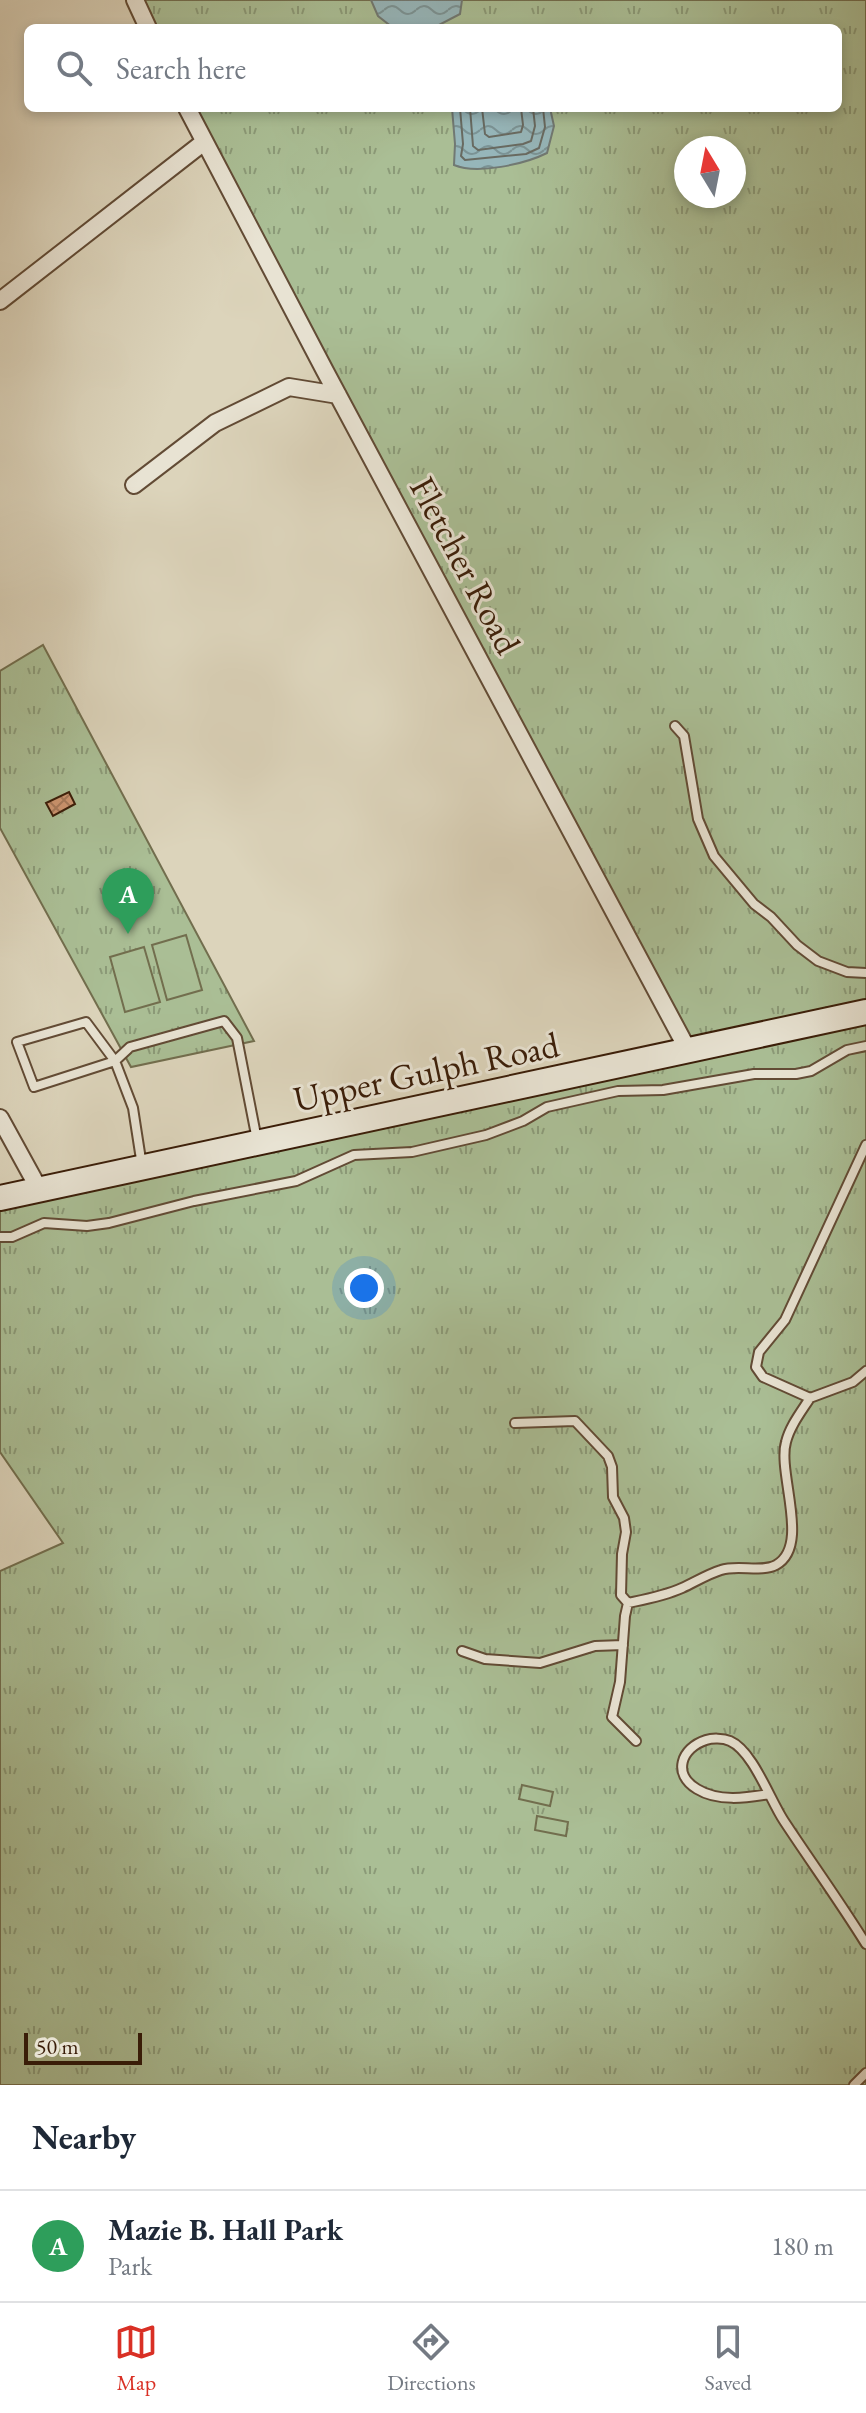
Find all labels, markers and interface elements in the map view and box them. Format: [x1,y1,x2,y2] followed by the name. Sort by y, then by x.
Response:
[24,24,842,112] search box
[52,46,96,90] icon: search
[116,49,246,88] text: Search here
[674,136,746,208] north arrow
[399,468,532,663] street label: Fletcher Road
[102,868,154,934] pin: A
[289,1020,564,1123] street label: Upper Gulph Road
[344,1268,384,1308] your location
[24,2029,142,2065] scale bar
[36,2032,79,2061] text: 50 m
[32,2115,136,2159] text: Nearby
[108,2210,343,2249] text: Mazie B. Hall Park
[49,2229,67,2263] text: A
[771,2229,834,2263] text: 180 m
[108,2249,152,2283] text: Park
[114,2320,158,2397] tab: Map
[387,2320,476,2397] tab: Directions
[704,2320,752,2397] tab: Saved

